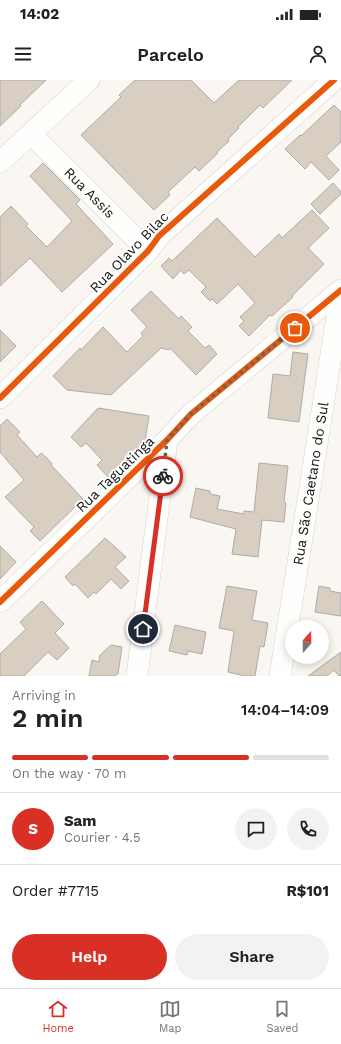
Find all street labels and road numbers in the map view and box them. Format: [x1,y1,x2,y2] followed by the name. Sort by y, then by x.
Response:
[61,164,118,221] street label: Rua Assis
[86,208,172,296] street label: Rua Olavo Bilac
[290,400,332,566] street label: Rua São Caetano do Sul
[73,433,157,515] street label: Rua Taguatinga

